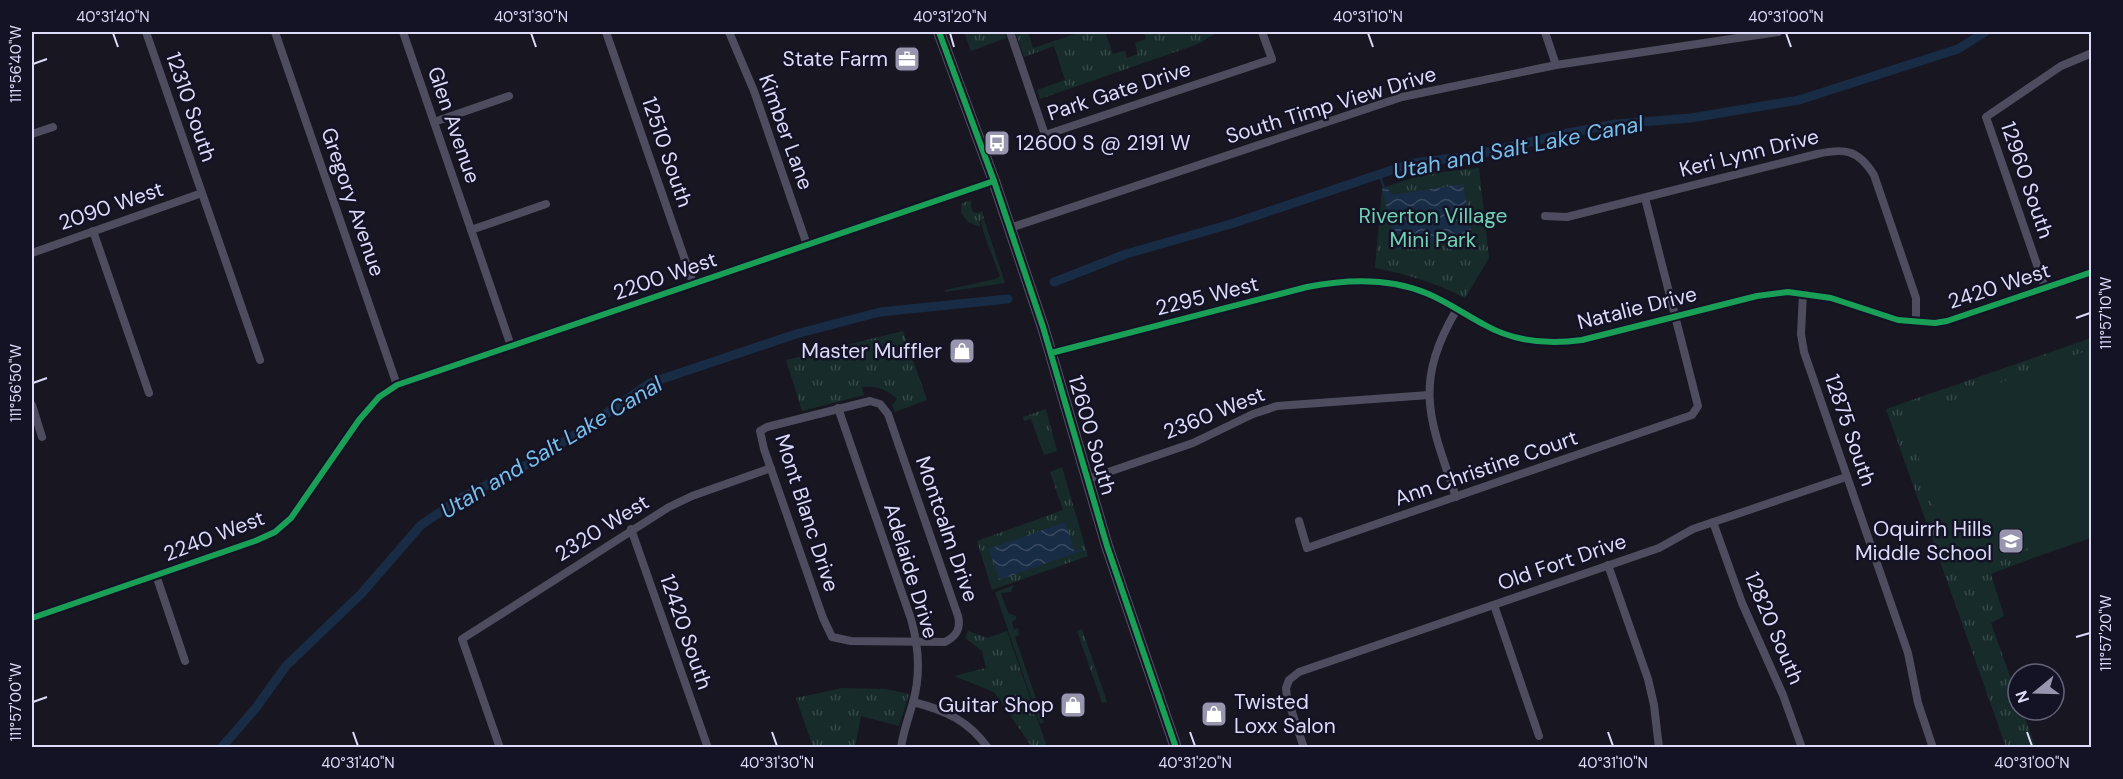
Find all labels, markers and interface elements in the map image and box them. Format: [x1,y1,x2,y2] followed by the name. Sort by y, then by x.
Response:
[76,7,150,27] text: 40°31'40"N
[494,7,568,27] text: 40°31'30"N
[913,7,987,27] text: 40°31'20"N
[1333,7,1403,27] text: 40°31'10"N
[1748,7,1824,27] text: 40°31'00"N
[6,25,26,103] text: 111°56'40"W
[892,44,922,74] office icon: State Farm
[783,45,888,73] place label: State Farm
[159,48,223,166] street label: 12310 South
[1044,55,1194,127] street label: Park Gate Drive
[1222,60,1440,150] street label: South Timp View Drive
[421,63,487,187] street label: Glen Avenue
[752,70,820,194] street label: Kimber Lane
[635,93,699,211] street label: 12510 South
[1391,109,1647,186] water label: Utah and Salt Lake Canal
[1994,118,2060,242] street label: 12960 South
[1676,122,1822,184] street label: Keri Lynn Drive
[314,124,392,280] street label: Gregory Avenue
[982,128,1012,158] bus stop icon: 12600 S @ 2191 W
[1016,129,1191,157] place label: 12600 S @ 2191 W
[55,175,167,237] street label: 2090 West
[1359,202,1508,254] park label: Riverton Village Mini Park
[609,245,721,307] street label: 2200 West
[1944,256,2054,316] street label: 2420 West
[1153,270,1261,322] street label: 2295 West
[2096,276,2116,349] text: 111°57'10"W
[1574,280,1700,336] street label: Natalie Drive
[947,336,977,366] shop icon: Master Muffler
[801,337,942,365] place label: Master Muffler
[6,344,26,422] text: 111°56'50"W
[435,369,669,525] water label: Utah and Salt Lake Canal
[1818,370,1882,490] street label: 12875 South
[1062,372,1122,498] street label: 12600 South
[1159,380,1269,446] street label: 2360 West
[1391,424,1581,512] street label: Ann Christine Court
[768,431,846,595] street label: Mont Blanc Drive
[909,452,985,606] street label: Montcalm Drive
[550,488,654,568] street label: 2320 West
[877,500,945,642] street label: Adelaide Drive
[159,504,269,568] street label: 2240 West
[1855,515,1992,567] place label: Oquirrh Hills Middle School
[1996,526,2026,556] school or university icon: Oquirrh Hills Middle School
[1494,527,1630,597] street label: Old Fort Drive
[1738,568,1810,688] street label: 12820 South
[653,571,719,693] street label: 12420 South
[2096,594,2116,671] text: 111°57'20"W
[6,662,26,741] text: 111°57'00"W
[2006,662,2066,722] north arrow
[1234,688,1336,740] place label: Twisted Loxx Salon
[2010,688,2034,706] text: N
[1058,690,1088,720] shop icon: Guitar Shop
[938,691,1054,719] place label: Guitar Shop
[1199,699,1229,729] shop icon: Twisted Loxx Salon
[321,753,395,773] text: 40°31'40"N
[740,753,814,773] text: 40°31'30"N
[1158,753,1232,773] text: 40°31'20"N
[1578,753,1648,773] text: 40°31'10"N
[1994,753,2070,773] text: 40°31'00"N

